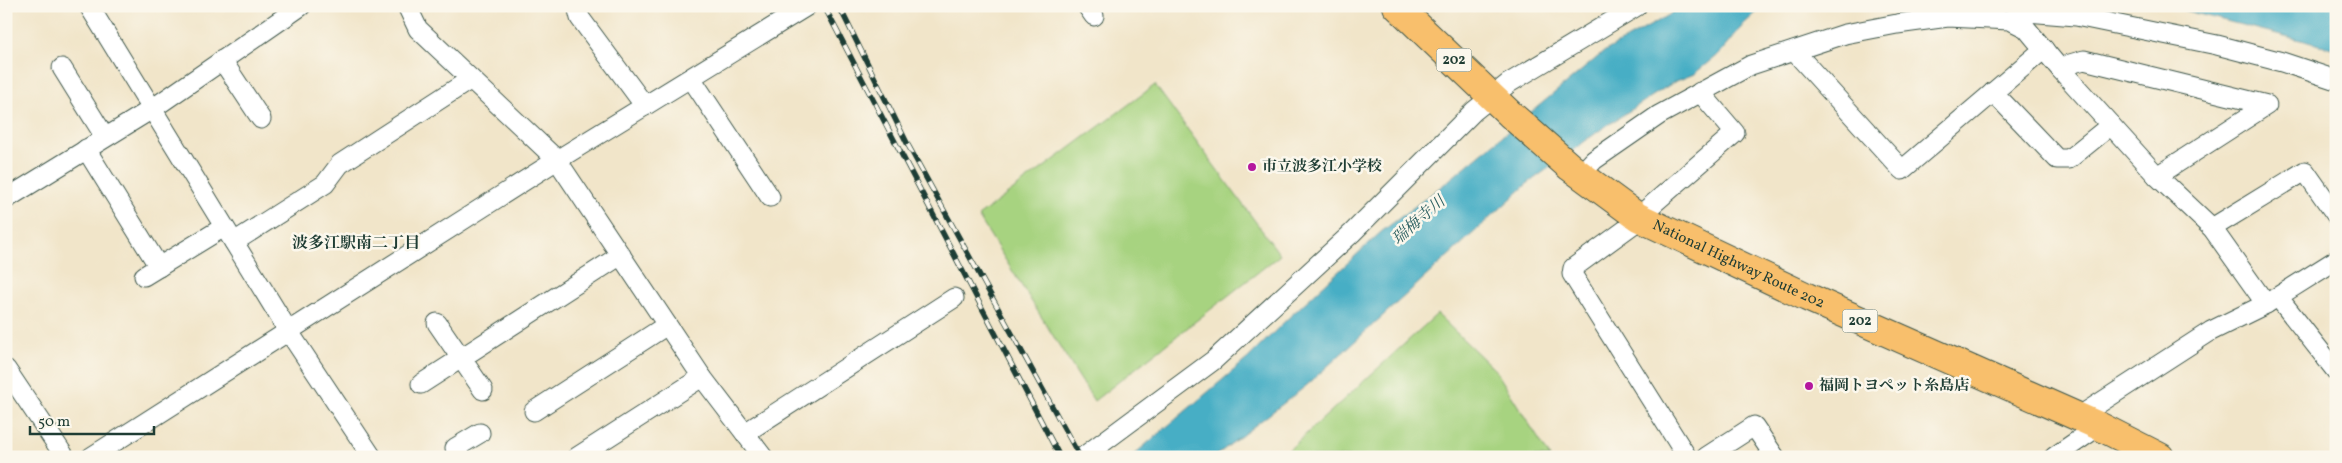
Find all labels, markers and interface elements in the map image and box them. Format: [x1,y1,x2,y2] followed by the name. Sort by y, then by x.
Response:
[1436,48,1472,72] road number: 202
[1262,157,1382,178] place label: 市立波多江小学校
[1246,161,1258,173] marker: 市立波多江小学校
[1388,190,1452,250] water label: 瑞梅寺川
[1649,215,1828,314] street label: National Highway Route 202
[292,233,420,255] district label: 波多江駅南二丁目
[1842,310,1878,332] road number: 202
[1819,376,1969,397] place label: 福岡トヨペット糸島店
[1803,380,1815,392] marker: 福岡トヨペット糸島店
[30,403,154,435] scale bar
[38,412,70,433] text: 50 m

